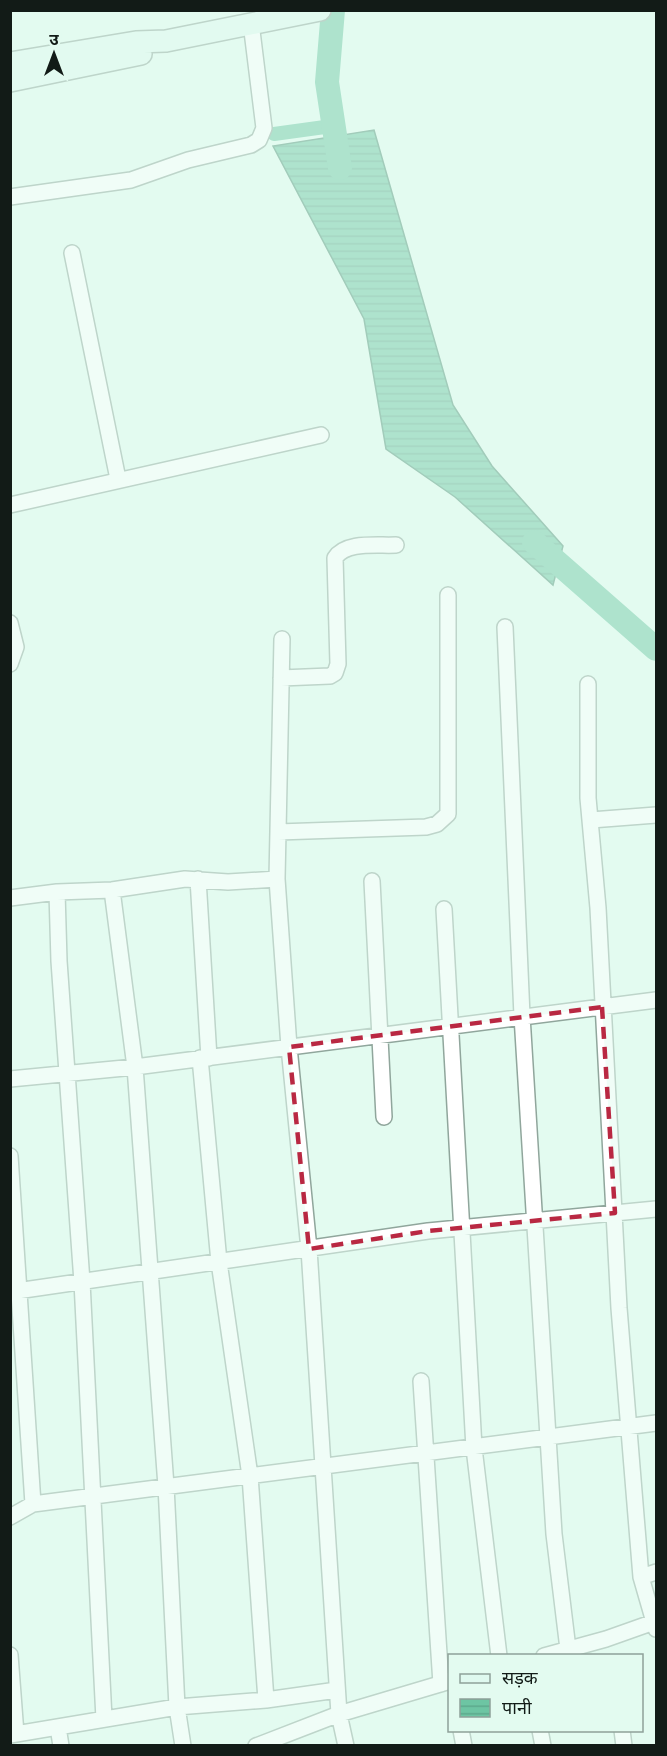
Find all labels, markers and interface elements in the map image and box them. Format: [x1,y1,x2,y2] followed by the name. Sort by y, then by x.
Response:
[24,24,84,84] north arrow
[49,29,59,49] text: उ
[448,1654,643,1732] legend
[502,1666,539,1689] text: सड़क
[502,1696,532,1719] text: पानी

